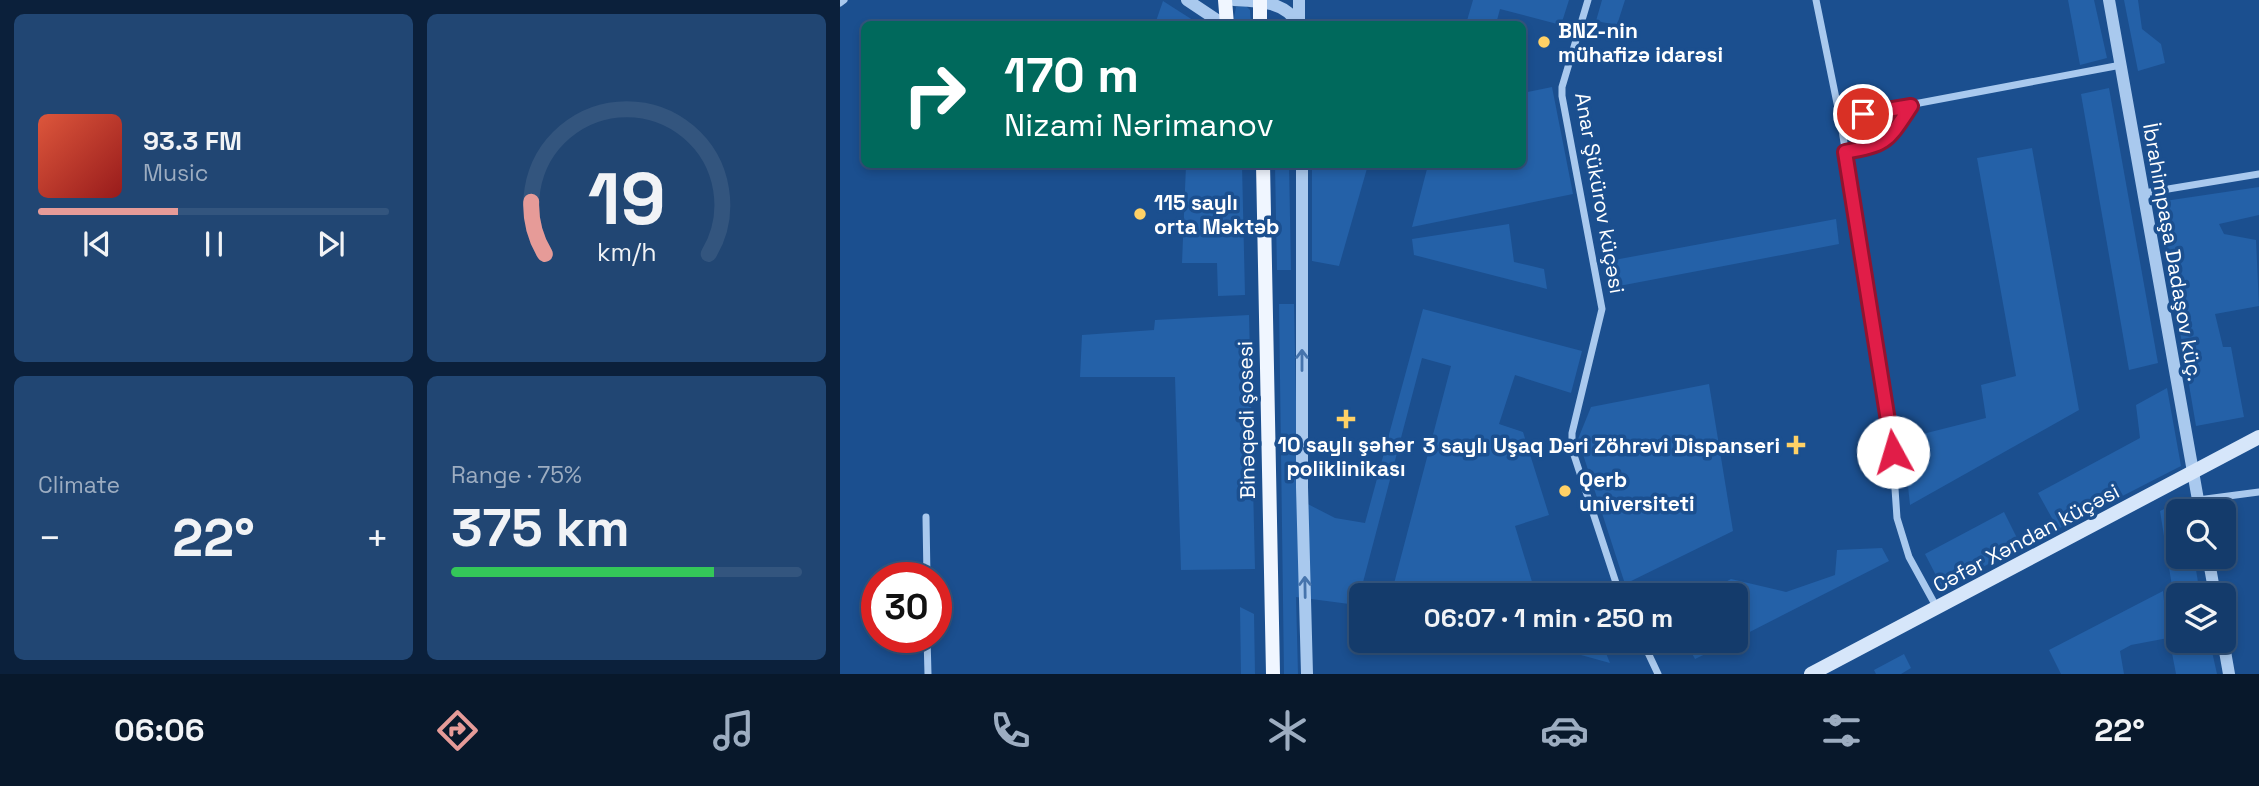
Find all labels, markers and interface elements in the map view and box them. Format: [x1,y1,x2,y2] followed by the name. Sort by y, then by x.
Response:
[1558,17,1723,68] place label: BNZ-nin mühafizə idarəsi
[1536,34,1552,50] marker: BNZ-nin mühafizə idarəsi
[1004,44,1139,106] text: 170 m
[889,49,980,140] icon: right
[1833,84,1893,144] pin
[1569,90,1631,296] street label: Anar Şükürov küçəsi
[1844,95,1882,133] icon: arrive
[1004,105,1274,145] text: Nizami Nərimanov
[2137,121,2209,383] street label: İbrahimpaşa Dadaşov küç.
[143,124,242,158] text: 93.3 FM
[588,153,665,246] text: 19
[143,158,208,188] text: Music
[1154,189,1279,240] place label: 115 saylı orta Məktəb
[1132,206,1148,222] marker: 115 saylı orta Məktəb
[78,225,116,263] icon: previous
[195,225,233,263] icon: pause
[312,225,350,263] icon: next
[597,236,656,268] text: km/h
[1231,341,1261,499] street label: Binəqədi şosesi
[1295,348,1309,371] one-way arrow
[1336,409,1356,429] marker: 10 saylı şəhər poliklinikası
[1856,415,1930,489] position arrow
[1277,431,1415,482] place label: 10 saylı şəhər poliklinikası
[1423,432,1780,459] place label: 3 saylı Uşaq Dəri Zöhrəvi Dispanseri
[1786,435,1806,455] marker: 3 saylı Uşaq Dəri Zöhrəvi Dispanseri
[451,460,582,490] text: Range · 75%
[1579,466,1695,517] place label: Qerb universiteti
[38,470,120,500] text: Climate
[1928,477,2124,599] street label: Cəfər Xəndan küçəsi
[1557,483,1573,499] marker: Qerb universiteti
[451,495,630,561] text: 375 km
[2166,499,2236,653] map controls
[2166,499,2236,569] button: search
[172,505,255,571] text: 22°
[38,514,62,562] text: −
[365,514,389,562] text: +
[861,562,952,653] speed limit sign: 30
[1298,576,1312,599] one-way arrow
[2166,583,2236,653] button: layers
[1424,601,1673,635] text: 06:07 · 1 min · 250 m
[433,706,482,755] icon: directions
[709,706,758,755] icon: music
[986,706,1035,755] icon: phone
[1263,706,1312,755] icon: climate
[1540,706,1589,755] icon: car
[1817,706,1866,755] icon: filters
[114,710,205,750] text: 06:06
[2094,710,2145,750] text: 22°

